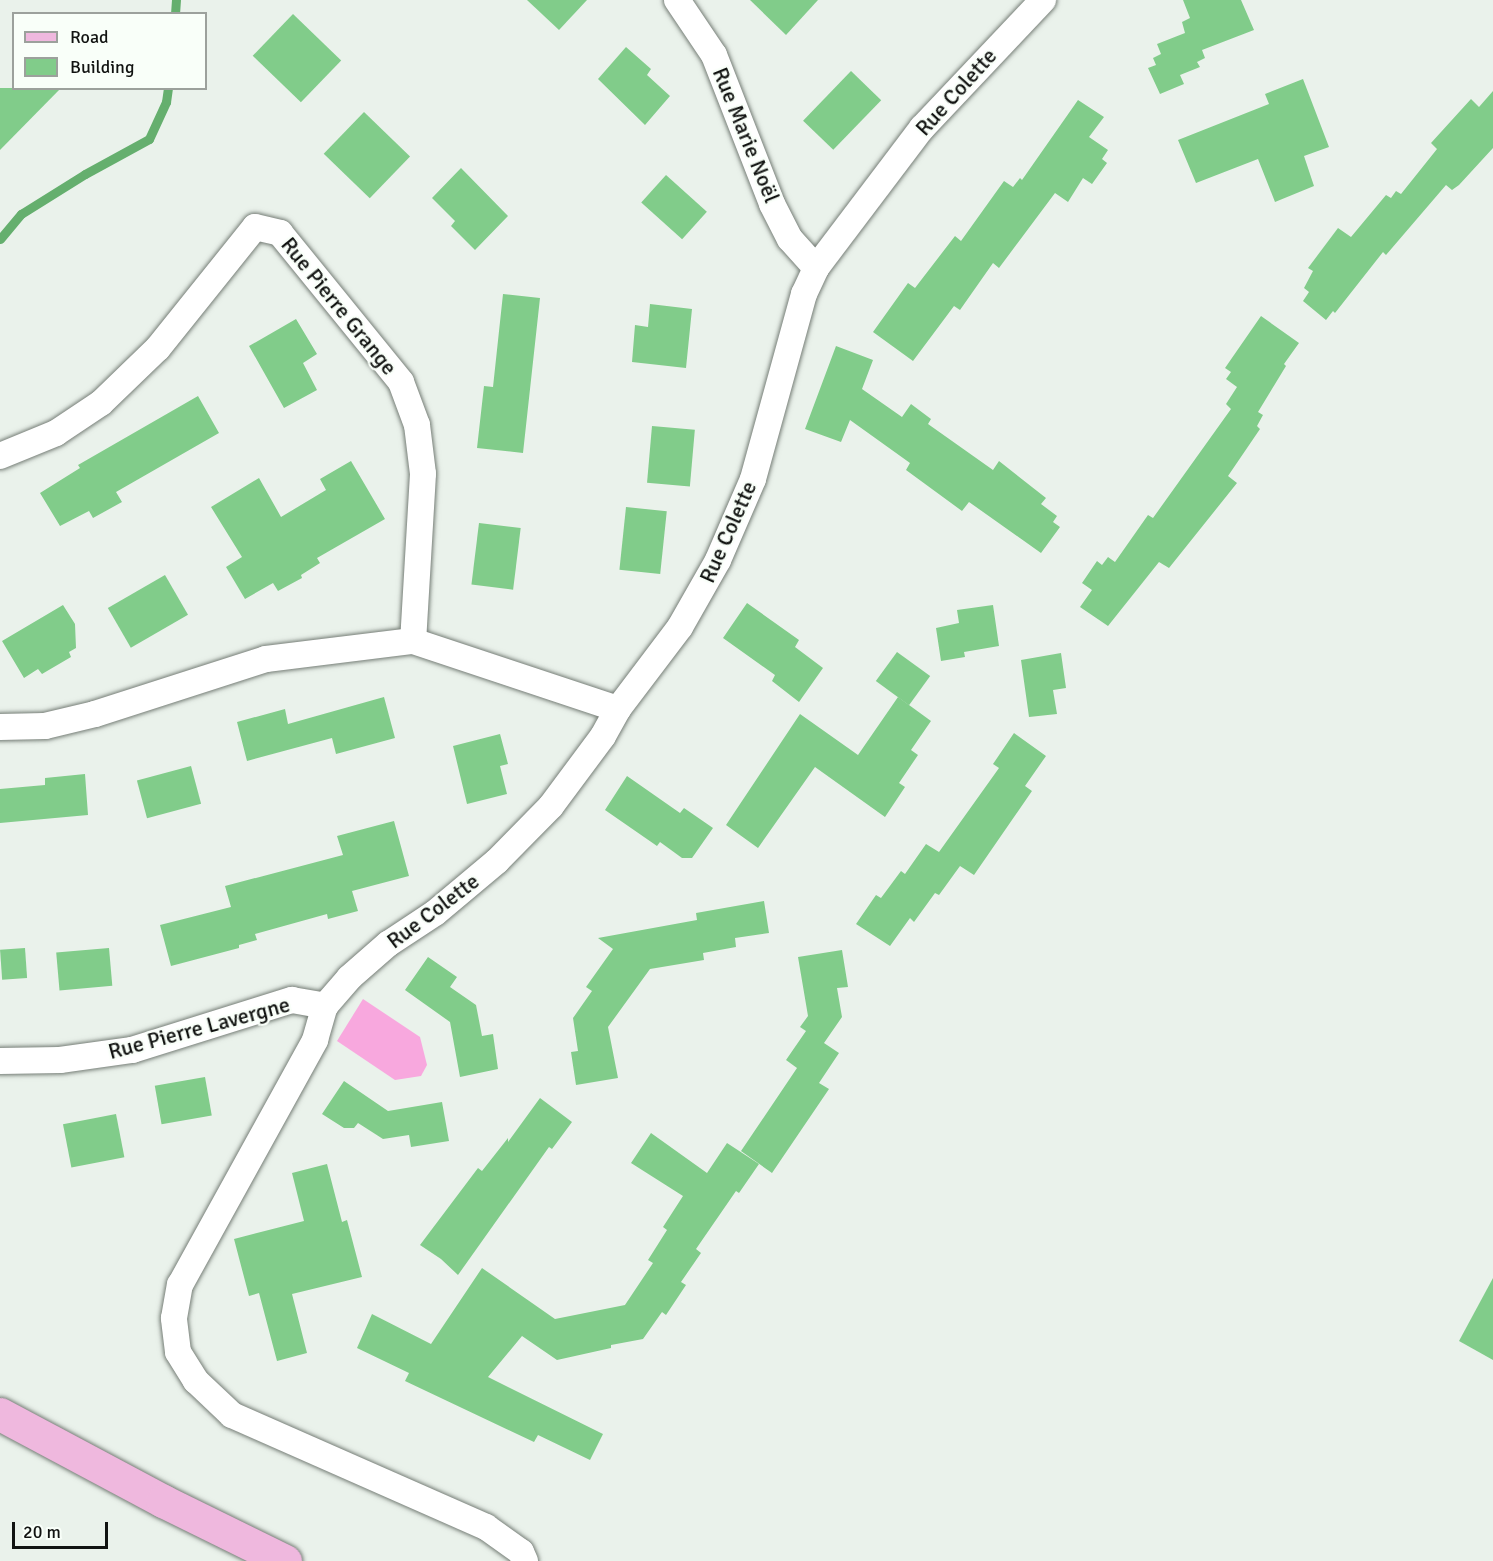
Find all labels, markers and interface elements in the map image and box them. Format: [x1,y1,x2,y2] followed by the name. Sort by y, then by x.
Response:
[12,12,207,90] legend
[70,26,109,48] text: Road
[910,43,1002,141] street label: Rue Colette
[70,56,134,78] text: Building
[707,63,785,207] street label: Rue Marie Noël
[275,232,403,380] street label: Rue Pierre Grange
[694,477,762,587] street label: Rue Colette
[382,868,484,954] street label: Rue Colette
[105,991,293,1065] street label: Rue Pierre Lavergne
[15,1510,111,1548] scale bar
[23,1521,61,1543] text: 20 m

